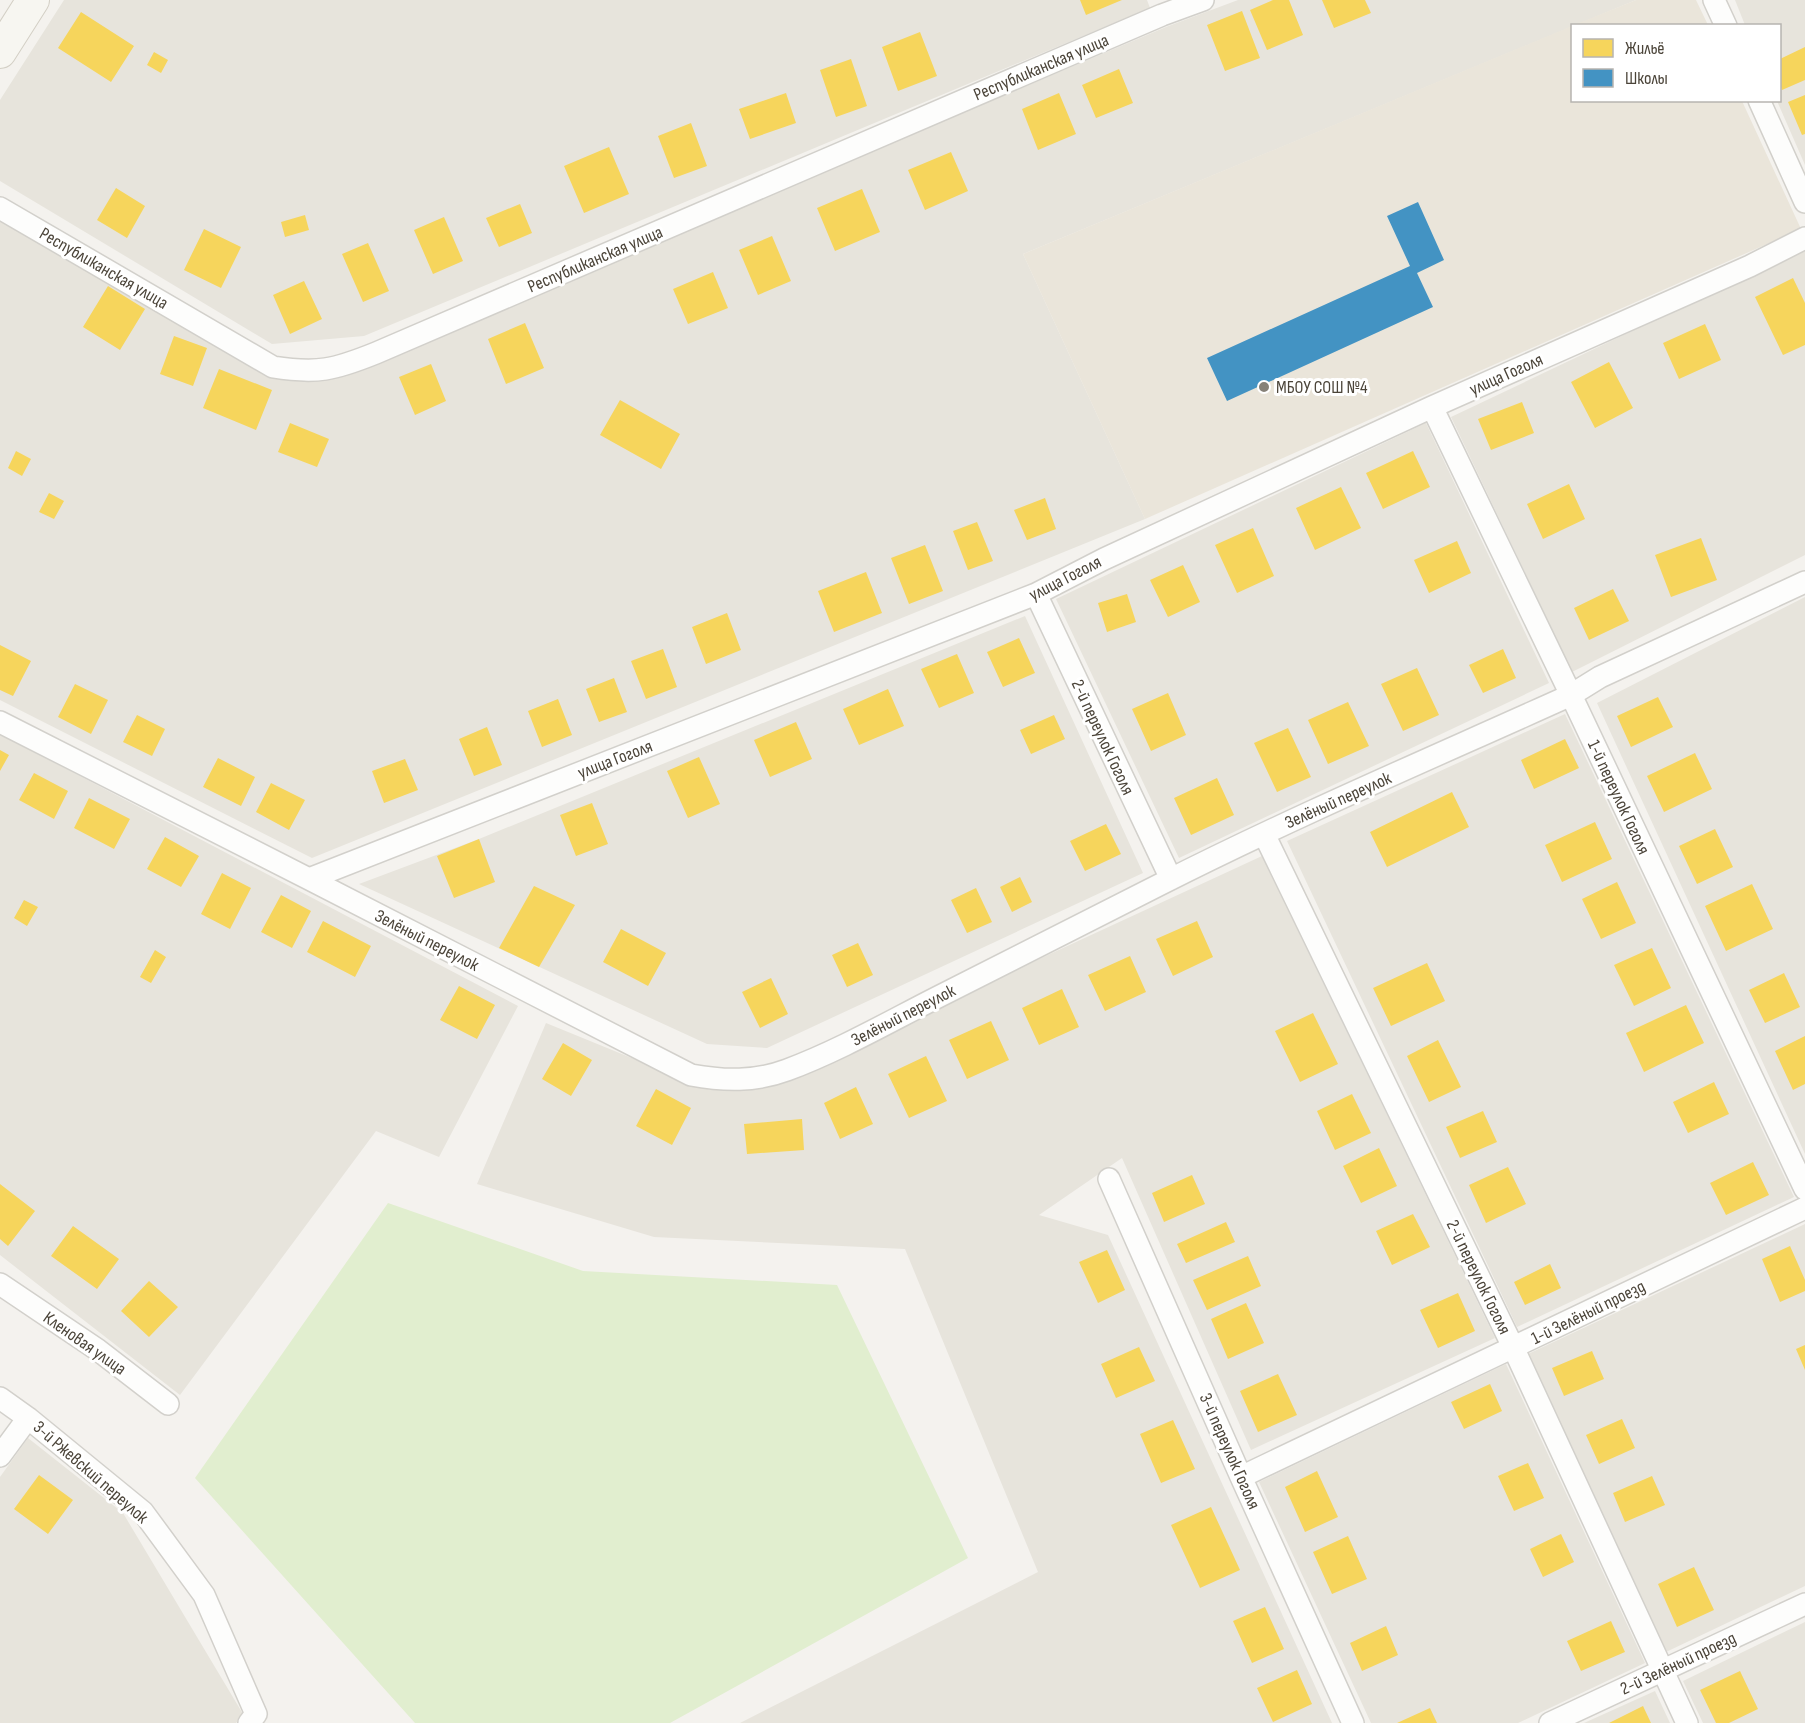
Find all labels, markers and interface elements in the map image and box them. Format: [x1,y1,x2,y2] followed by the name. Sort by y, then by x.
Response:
[1571,24,1781,102] legend
[970,29,1112,105] street label: Республиканская улица
[1625,38,1665,59] text: Жильё
[1625,68,1668,89] text: Школы
[524,221,666,297] street label: Республиканская улица
[36,223,172,314] street label: Республиканская улица
[1466,349,1546,400] street label: улица Гоголя
[1276,377,1368,398] place label: МБОУ СОШ №4
[1257,380,1271,394] marker: МБОУ СОШ №4
[1026,551,1105,606] street label: улица Гоголя
[1067,676,1138,798] street label: 2-й переулок Гоголя
[575,736,656,783] street label: улица Гоголя
[1583,737,1654,858] street label: 1-й переулок Гоголя
[1282,768,1395,833] street label: Зелёный переулок
[371,905,482,976] street label: Зелёный переулок
[848,980,959,1051] street label: Зелёный переулок
[1442,1217,1515,1338] street label: 2-й переулок Гоголя
[1528,1276,1649,1349] street label: 1-й Зелёный проезд
[39,1307,130,1380] street label: Кленовая улица
[1195,1390,1265,1512] street label: 3-й переулок Гоголя
[29,1417,153,1528] street label: 3-й Ржевский переулок
[1617,1627,1739,1699] street label: 2-й Зелёный проезд

